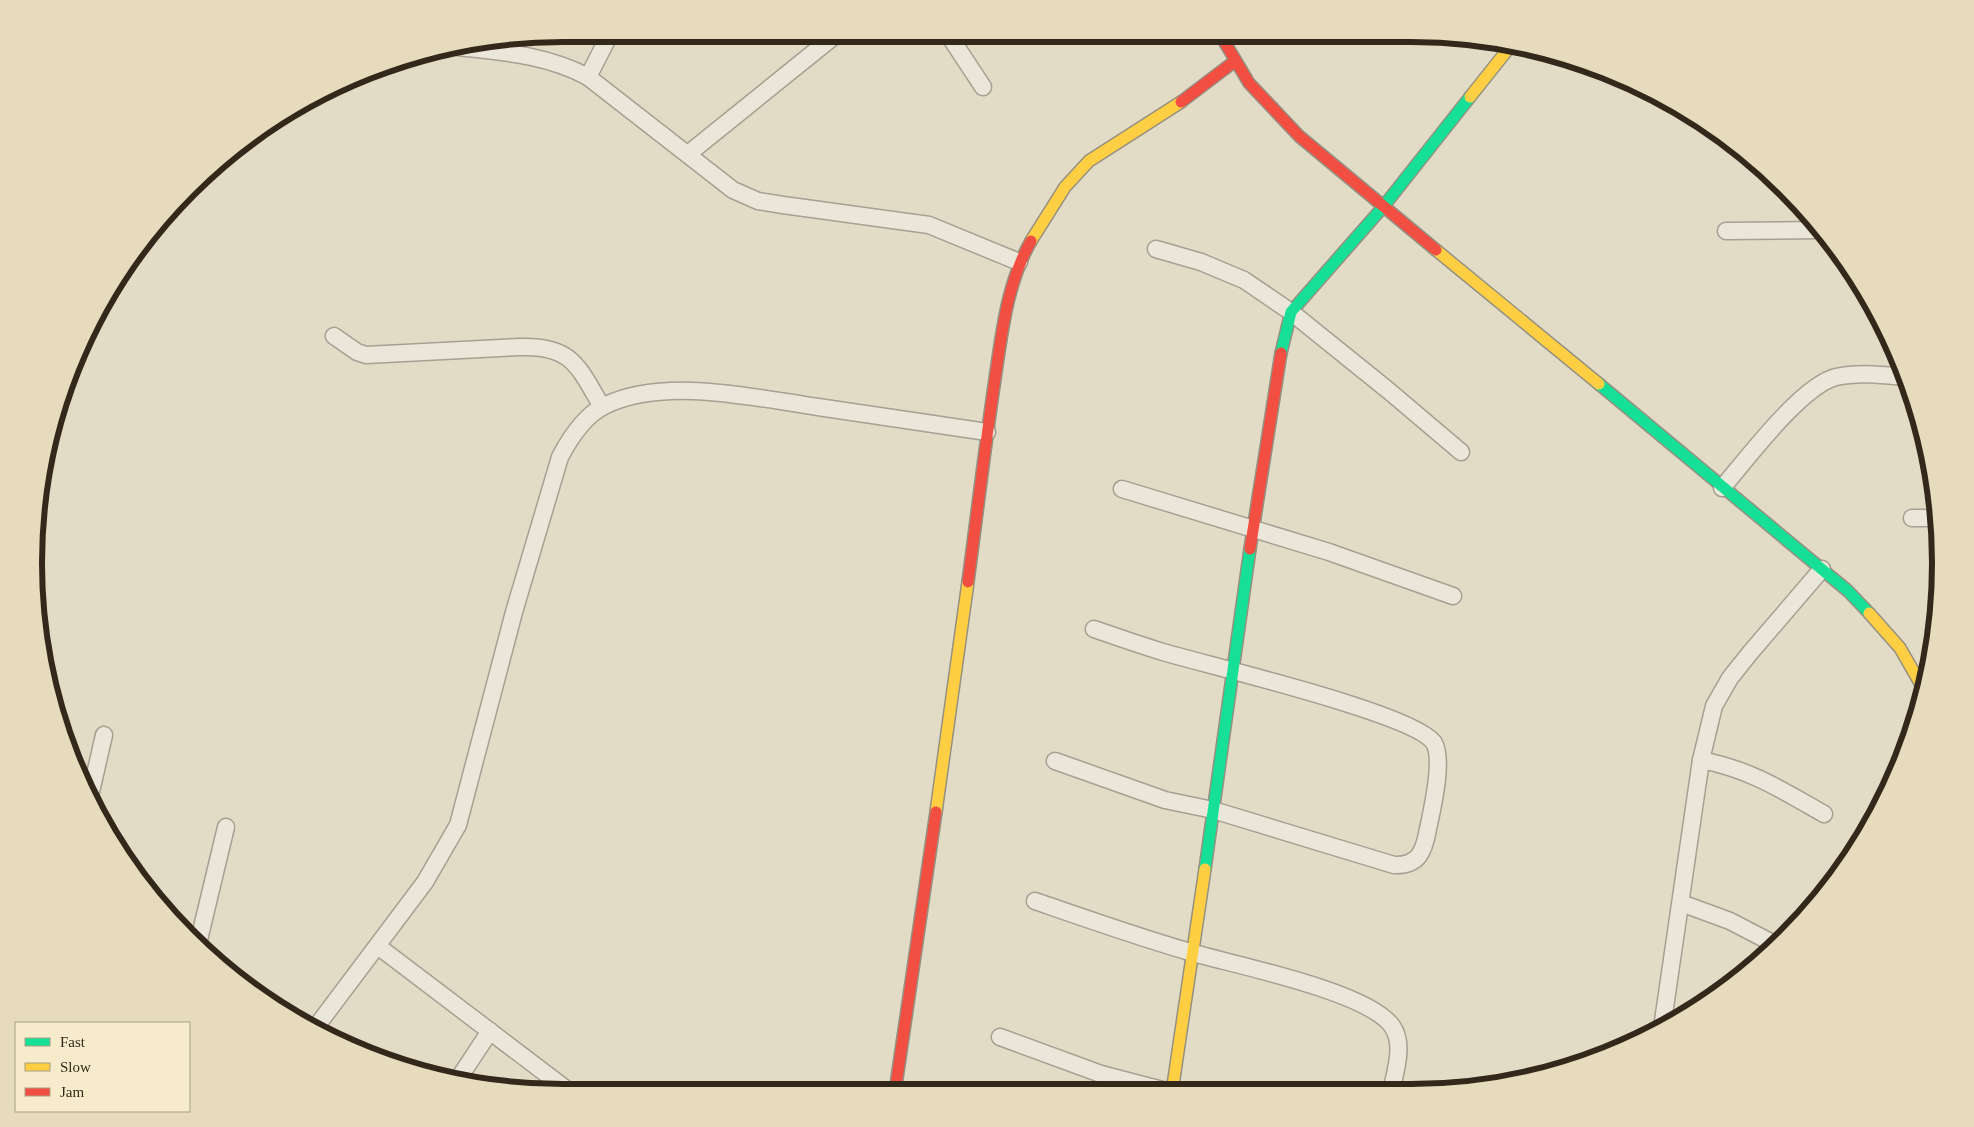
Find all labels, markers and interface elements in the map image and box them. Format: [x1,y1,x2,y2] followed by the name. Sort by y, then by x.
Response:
[15,1022,190,1112] legend
[60,1034,86,1050] text: Fast
[60,1059,91,1075] text: Slow
[60,1084,84,1100] text: Jam

